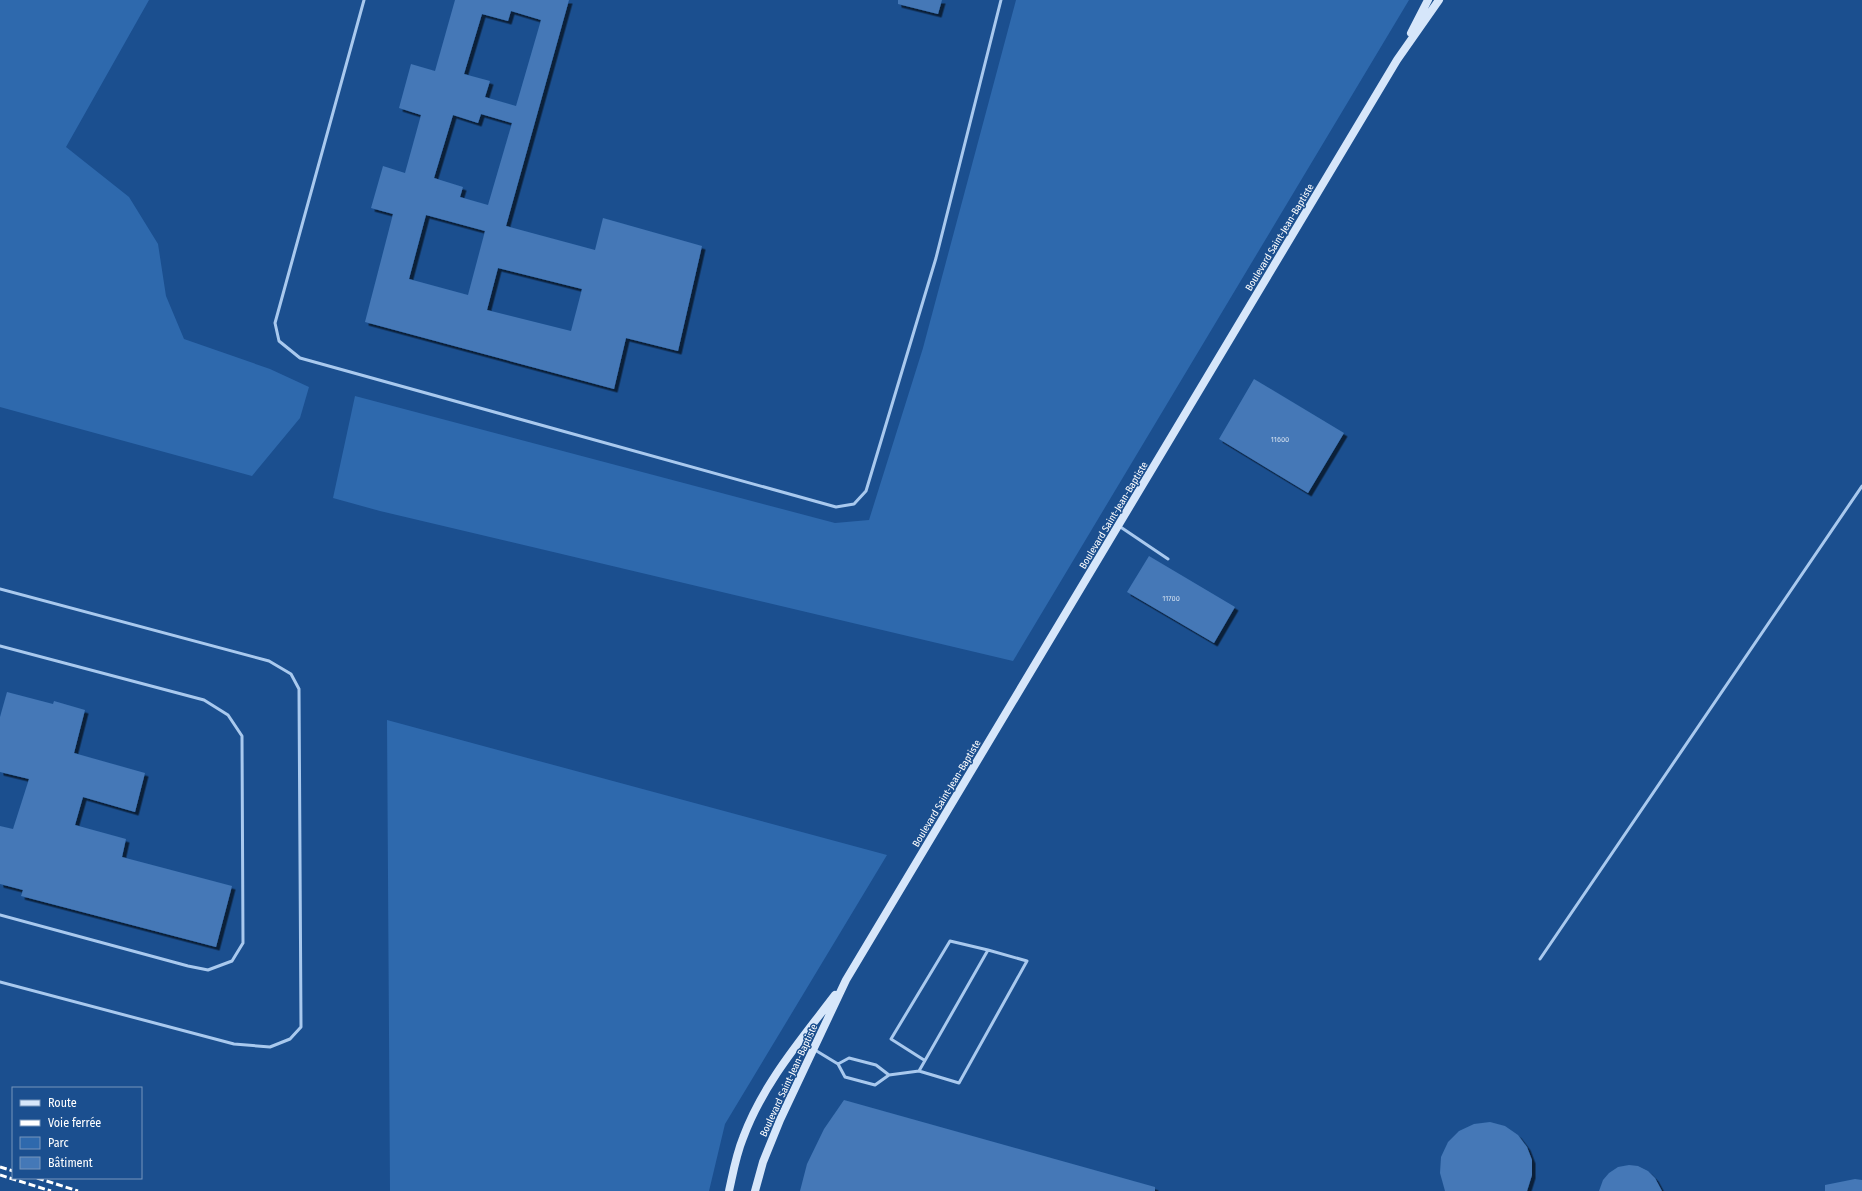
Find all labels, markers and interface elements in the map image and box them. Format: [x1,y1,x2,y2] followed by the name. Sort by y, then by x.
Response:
[1243,182,1317,293] street label: Boulevard Saint-Jean-Baptiste
[1271,435,1289,444] house number: 11600
[1077,460,1151,571] street label: Boulevard Saint-Jean-Baptiste
[1162,594,1180,603] house number: 11700
[910,738,984,849] street label: Boulevard Saint-Jean-Baptiste
[757,1022,820,1139] street label: Boulevard Saint-Jean-Baptiste
[12,1087,142,1179] legend
[48,1096,77,1110] text: Route
[48,1116,101,1130] text: Voie ferrée
[48,1136,69,1150] text: Parc
[48,1156,93,1170] text: Bâtiment

